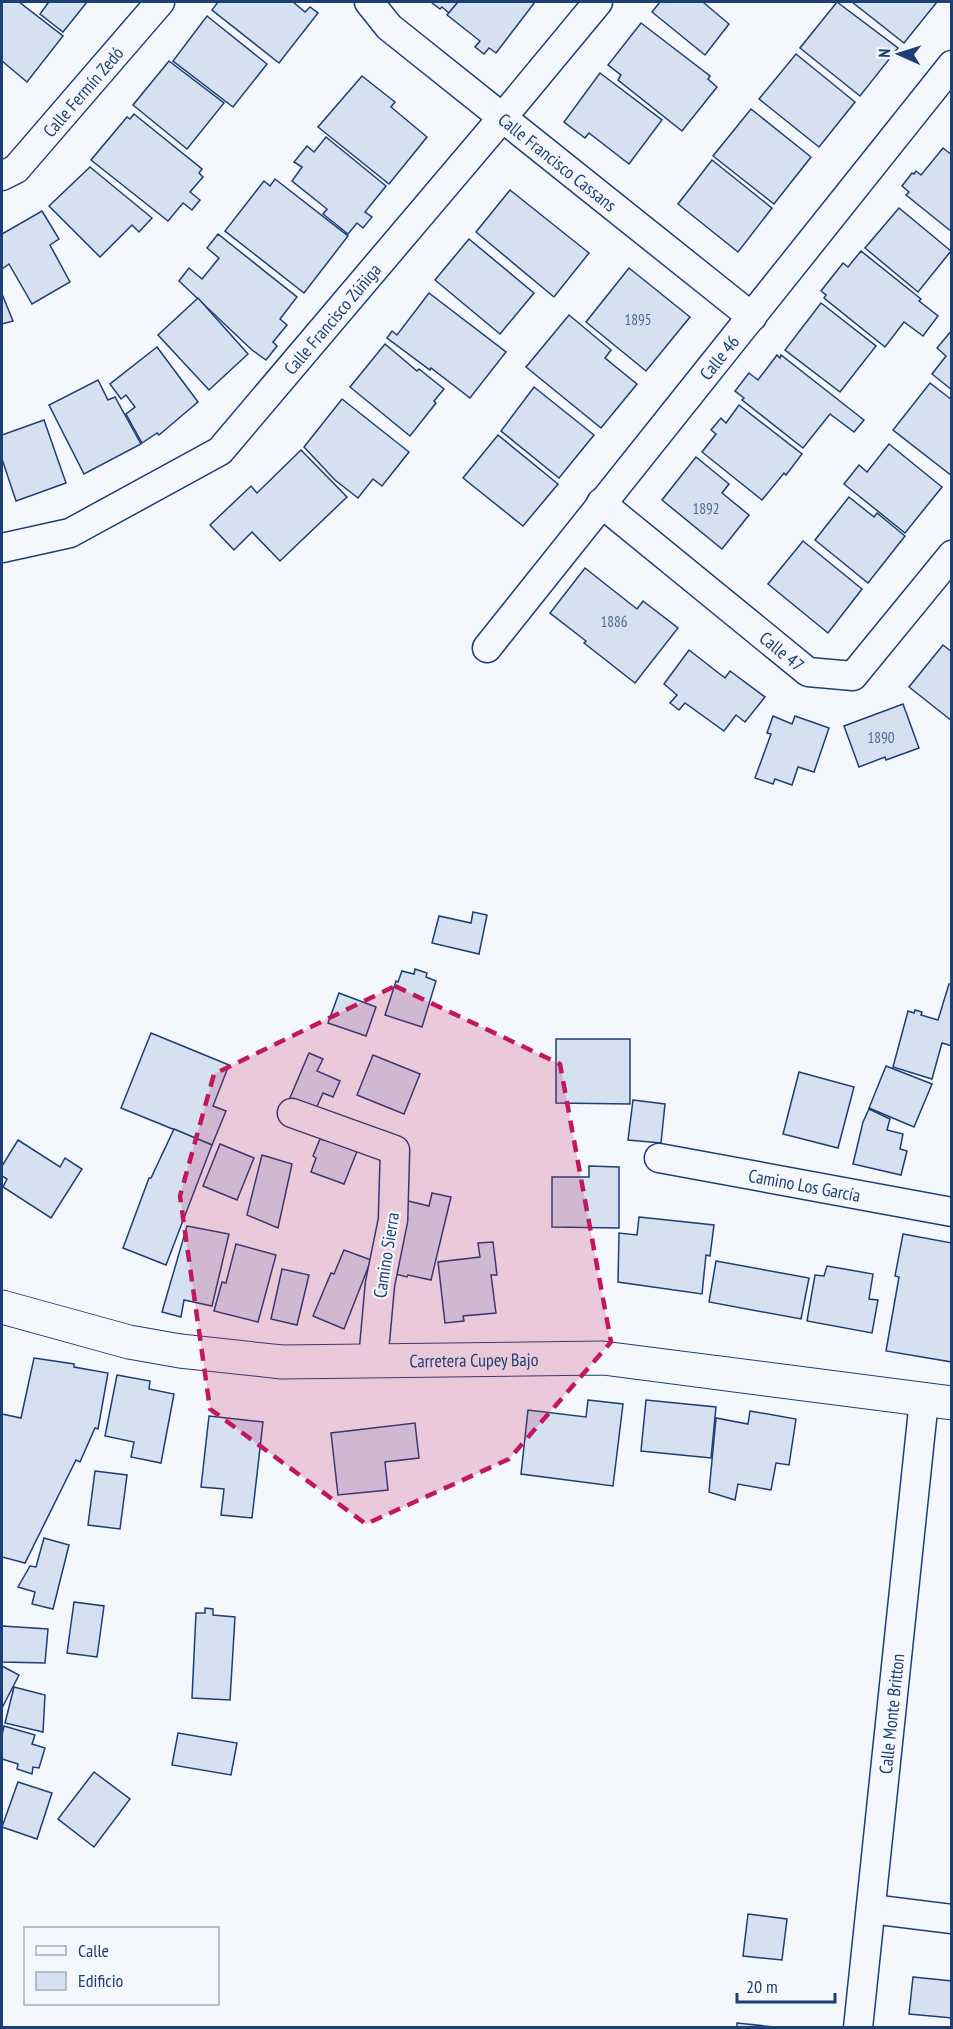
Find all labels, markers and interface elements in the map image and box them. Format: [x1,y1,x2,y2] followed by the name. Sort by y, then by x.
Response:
[869,24,929,84] north arrow
[38,41,128,141] street label: Calle Fermín Zedó
[874,48,894,58] text: N
[494,108,622,216] street label: Calle Francisco Cassans
[278,258,386,379] street label: Calle Francisco Zúñiga
[624,310,652,329] house number: 1895
[694,330,744,384] street label: Calle 46
[692,499,720,518] house number: 1892
[600,612,628,631] house number: 1886
[755,626,809,676] street label: Calle 47
[867,728,895,747] house number: 1890
[747,1163,862,1206] street label: Camino Los García
[368,1211,404,1299] street label: Camino Sierra
[409,1347,539,1372] street label: Carretera Cupey Bajo
[873,1652,909,1775] street label: Calle Monte Britton
[24,1927,219,2005] legend
[78,1939,109,1962] text: Calle
[737,1966,834,2004] scale bar
[78,1969,124,1992] text: Edificio
[746,1975,778,1998] text: 20 m

